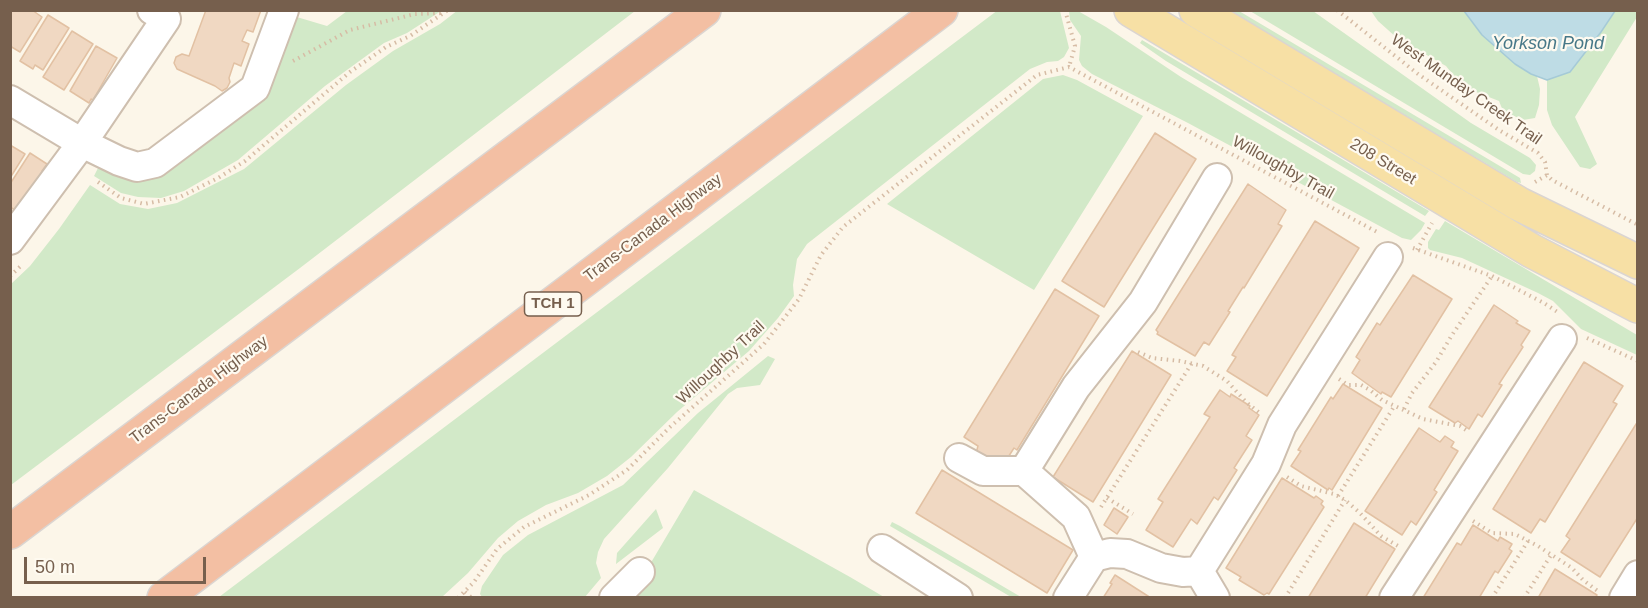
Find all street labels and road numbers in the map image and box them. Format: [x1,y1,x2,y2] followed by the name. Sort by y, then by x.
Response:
[1387,31,1545,149] street label: West Munday Creek Trail
[1229,132,1337,204] street label: Willoughby Trail
[1346,135,1420,189] street label: 208 Street
[580,170,726,286] street label: Trans-Canada Highway
[524,292,582,316] road number: TCH 1
[673,317,769,409] street label: Willoughby Trail
[126,332,272,448] street label: Trans-Canada Highway

